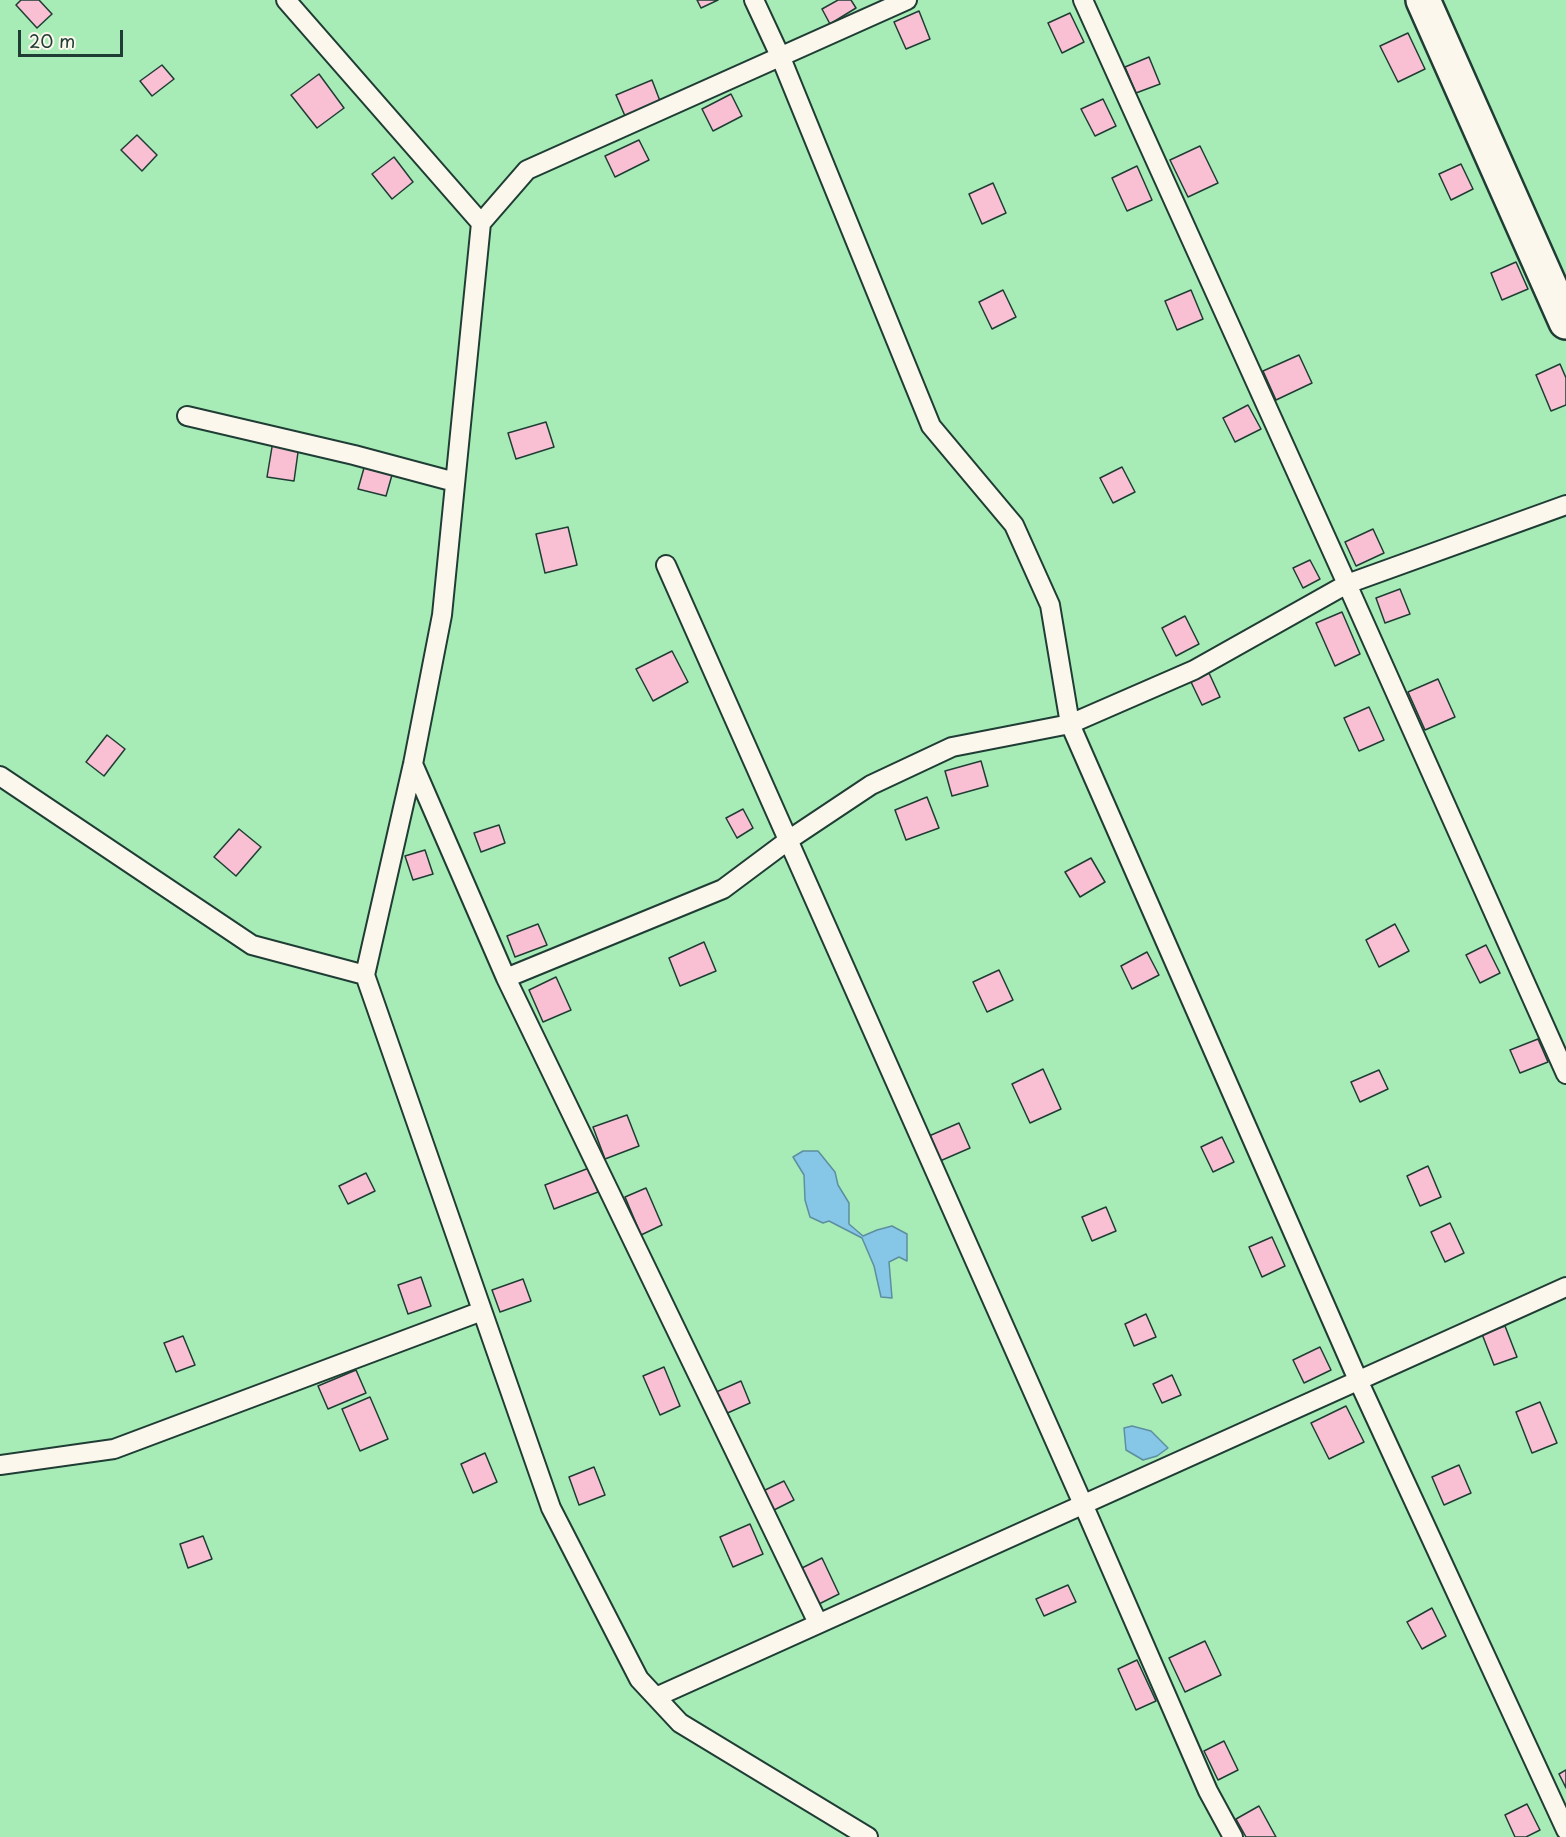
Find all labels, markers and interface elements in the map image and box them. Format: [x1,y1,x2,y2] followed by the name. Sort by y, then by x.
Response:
[21,18,126,56] scale bar
[29,27,75,54] text: 20 m

